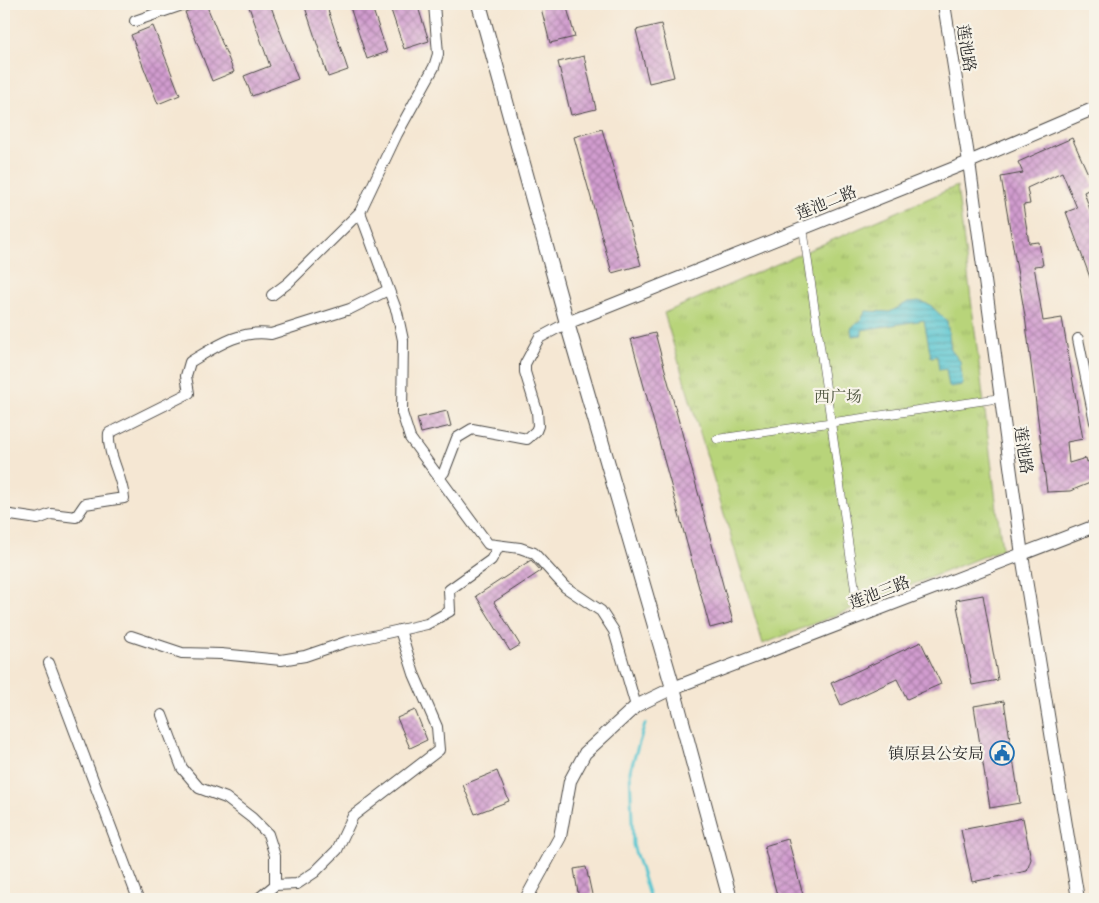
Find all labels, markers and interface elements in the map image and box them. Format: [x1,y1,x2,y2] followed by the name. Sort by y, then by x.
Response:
[953,23,981,73] street label: 莲池路
[793,181,859,223] street label: 莲池二路
[814,386,862,406] park label: 西广场
[1011,425,1037,475] street label: 莲池路
[846,571,912,613] street label: 莲池三路
[989,740,1015,766] public building icon: 镇原县公安局
[888,743,984,763] place label: 镇原县公安局

